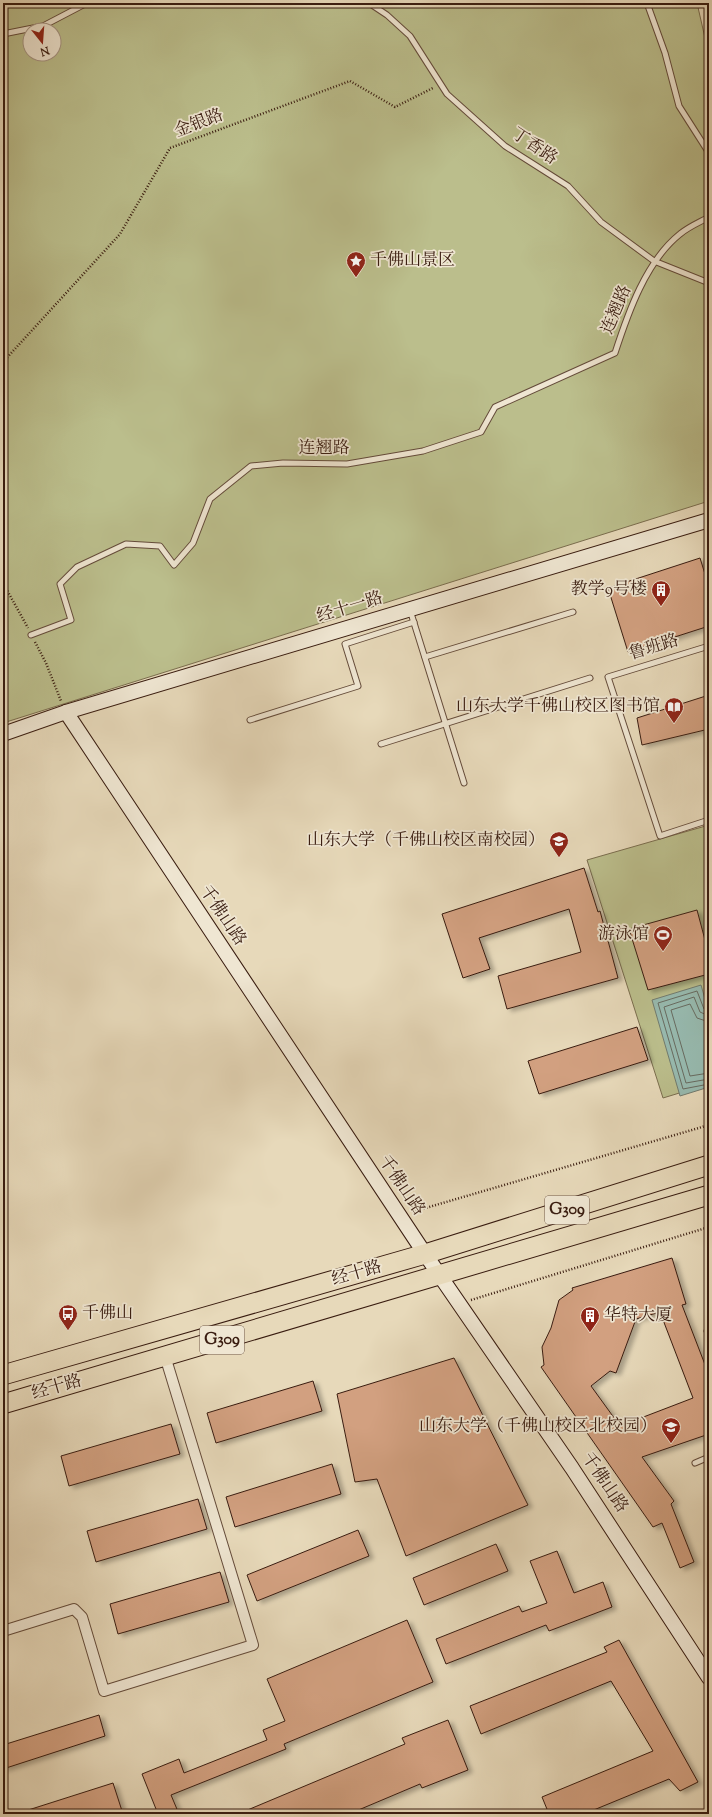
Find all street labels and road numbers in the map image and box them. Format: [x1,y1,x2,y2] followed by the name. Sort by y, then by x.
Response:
[171,104,227,144] street label: 金银路
[506,123,562,171] street label: 丁香路
[596,282,638,338] street label: 连翘路
[299,437,350,461] street label: 连翘路
[314,587,386,629] street label: 经十一路
[626,629,682,667] street label: 鲁班路
[193,881,251,951] street label: 千佛山路
[372,1151,430,1221] street label: 千佛山路
[545,1196,589,1224] road number: G309
[329,1255,385,1293] street label: 经十路
[200,1326,244,1354] road number: G309
[29,1369,85,1407] street label: 经十路
[575,1448,633,1518] street label: 千佛山路

